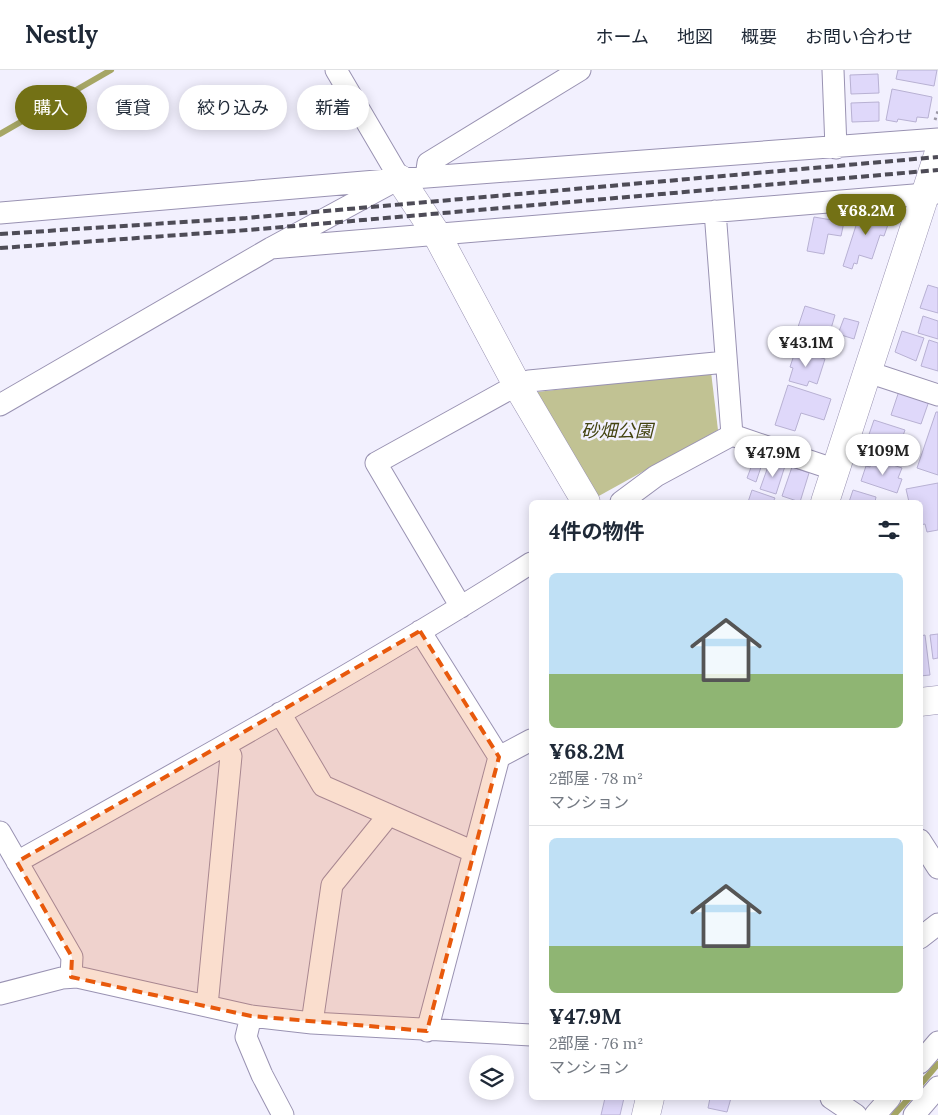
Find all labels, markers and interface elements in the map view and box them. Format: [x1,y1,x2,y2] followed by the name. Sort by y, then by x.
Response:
[25,19,98,50] text: Nestly
[596,25,649,48] text: ホーム
[677,25,713,48] text: 地図
[741,25,777,48] text: 概要
[805,25,913,48] text: お問い合わせ
[15,85,87,130] chip: 購入
[97,85,169,130] chip: 賃貸
[179,85,287,130] chip: 絞り込み
[297,85,369,130] chip: 新着
[825,194,907,236] pin: ¥68.2M
[837,200,895,220] text: ¥68.2M
[765,326,847,368] pin: ¥43.1M
[778,332,834,352] text: ¥43.1M
[581,419,656,442] park label: 砂畑公園
[848,434,918,476] pin: ¥109M
[732,436,814,478] pin: ¥47.9M
[857,440,910,460] text: ¥109M
[745,442,801,462] text: ¥47.9M
[875,516,903,544] icon: filters
[549,518,645,545] text: 4件の物件
[681,605,771,695] icon: home
[549,738,625,765] text: ¥68.2M
[549,768,643,788] text: 2部屋 · 78 m²
[549,792,629,812] text: マンション
[681,871,771,961] icon: home
[549,1003,622,1030] text: ¥47.9M
[549,1033,643,1053] text: 2部屋 · 76 m²
[469,1055,514,1100] map controls
[469,1055,514,1100] button: layers
[549,1057,629,1077] text: マンション

